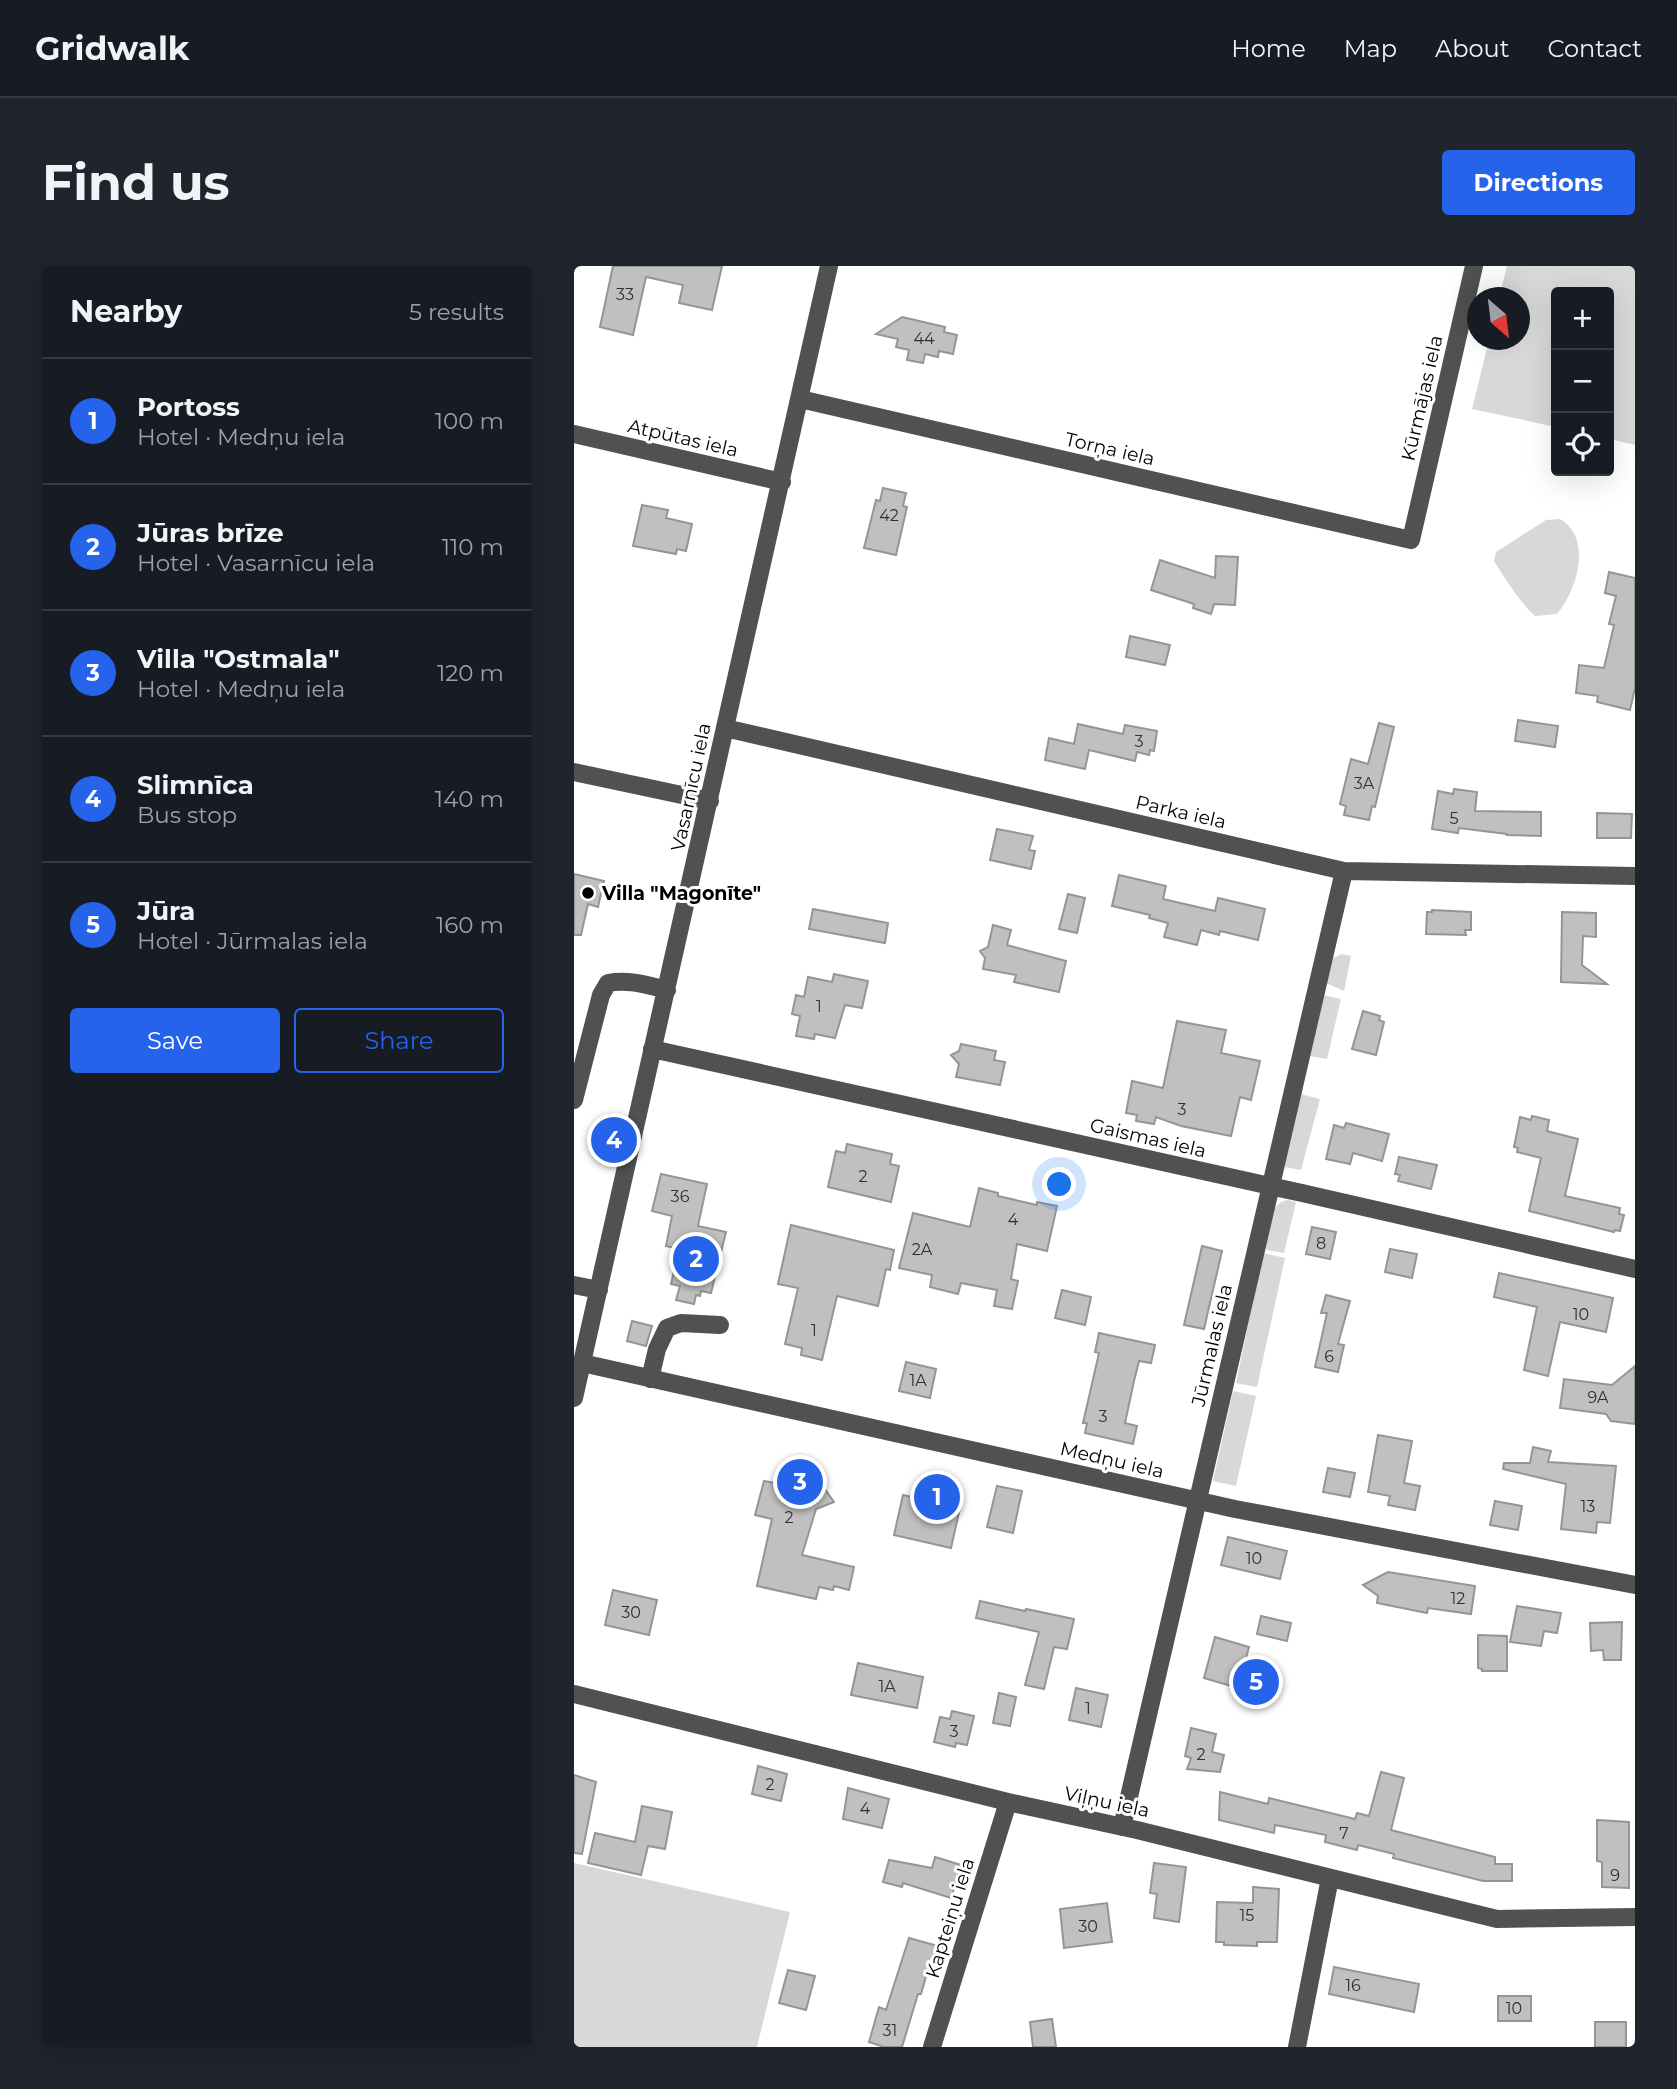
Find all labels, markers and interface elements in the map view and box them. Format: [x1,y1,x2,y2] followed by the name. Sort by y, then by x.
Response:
[35,28,189,68] text: Gridwalk
[1231,34,1306,63] text: Home
[1344,34,1397,63] text: Map
[1435,34,1509,63] text: About
[1547,34,1642,63] text: Contact
[1442,150,1635,215] button: Directions
[42,153,230,212] text: Find us
[616,285,634,304] house number: 33
[1467,287,1530,350] north arrow
[1551,287,1614,476] map controls
[1551,287,1614,350] button: +
[70,293,182,330] text: Nearby
[409,298,504,326] text: 5 results
[913,329,935,348] house number: 44
[1396,333,1448,463] street label: Kūrmājas iela
[1551,350,1614,413] button: −
[137,391,240,423] text: Portoss
[88,407,98,435] text: 1
[435,407,504,435] text: 100 m
[1551,413,1614,476] button: locate
[626,414,740,462] street label: Atpūtas iela
[137,423,345,451] text: Hotel · Medņu iela
[1063,428,1157,471] street label: Torņa iela
[879,506,899,525] house number: 42
[137,517,284,549] text: Jūras brīze
[86,533,100,561] text: 2
[442,533,504,561] text: 110 m
[137,549,375,577] text: Hotel · Vasarnīcu iela
[137,643,340,675] text: Villa "Ostmala"
[86,659,100,687] text: 3
[437,659,504,687] text: 120 m
[137,675,345,703] text: Hotel · Medņu iela
[666,721,716,853] street label: Vasarnīcu iela
[1134,732,1144,751] house number: 3
[137,769,254,801] text: Slimnīca
[1354,774,1375,793] house number: 3A
[85,785,101,813] text: 4
[435,785,504,813] text: 140 m
[1133,790,1229,834] street label: Parka iela
[137,801,237,829] text: Bus stop
[1449,809,1459,828] house number: 5
[601,882,761,905] place label: Villa "Magonīte"
[580,885,596,901] marker: Villa "Magonīte"
[137,895,195,927] text: Jūra
[86,911,100,939] text: 5
[436,911,504,939] text: 160 m
[137,927,368,955] text: Hotel · Jūrmalas iela
[816,997,822,1016] house number: 1
[70,1008,280,1073] button: Save
[294,1008,504,1073] button: Share
[1177,1100,1187,1119] house number: 3
[1088,1113,1208,1163] street label: Gaismas iela
[591,1114,637,1166] pin: 4
[858,1167,868,1186] house number: 2
[1042,1167,1076,1201] your location
[671,1187,690,1206] house number: 36
[1008,1210,1019,1229] house number: 4
[673,1233,719,1285] pin: 2
[1316,1234,1326,1253] house number: 8
[912,1240,933,1259] house number: 2A
[1187,1282,1237,1409] street label: Jūrmalas iela
[1573,1305,1589,1324] house number: 10
[811,1321,817,1340] house number: 1
[1324,1347,1334,1366] house number: 6
[909,1371,927,1390] house number: 1A
[1587,1388,1609,1407] house number: 9A
[1098,1407,1108,1426] house number: 3
[1058,1437,1166,1484] street label: Medņu iela
[777,1456,823,1508] pin: 3
[914,1471,960,1523] pin: 1
[1581,1497,1595,1516] house number: 13
[784,1508,794,1527] house number: 2
[1246,1549,1262,1568] house number: 10
[1451,1589,1465,1608] house number: 12
[621,1603,641,1622] house number: 30
[1233,1656,1279,1708] pin: 5
[878,1677,896,1696] house number: 1A
[1085,1699,1091,1718] house number: 1
[949,1722,959,1741] house number: 3
[1196,1745,1206,1764] house number: 2
[765,1775,775,1794] house number: 2
[1062,1782,1152,1823] street label: Viļņu iela
[860,1799,871,1818] house number: 4
[1339,1824,1349,1843] house number: 7
[921,1855,980,1981] street label: Kapteiņu iela
[1610,1866,1620,1885] house number: 9
[1240,1906,1254,1925] house number: 15
[1078,1917,1098,1936] house number: 30
[1345,1976,1361,1995] house number: 16
[1506,1999,1522,2018] house number: 10
[883,2021,897,2040] house number: 31

